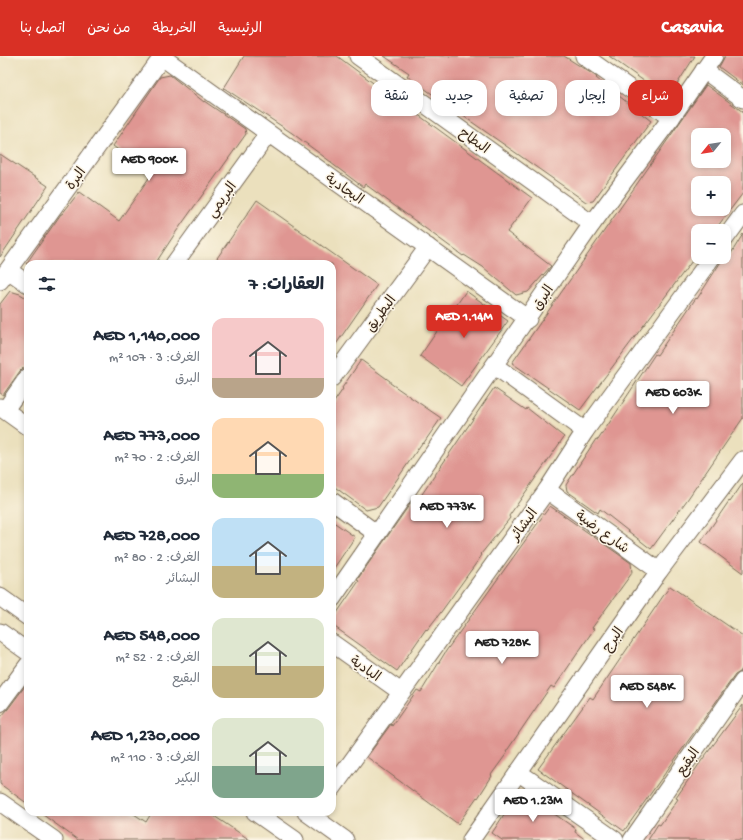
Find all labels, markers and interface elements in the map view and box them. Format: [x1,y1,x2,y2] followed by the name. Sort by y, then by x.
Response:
[662,17,723,40] text: Casavia
[20,21,65,38] text: اتصل بنا
[87,21,131,38] text: من نحن
[153,21,196,38] text: الخريطة
[218,21,262,38] text: الرئيسية
[371,80,423,116] chip: شقة
[431,80,487,116] chip: جديد
[495,80,557,116] chip: تصفية
[565,80,620,116] chip: إيجار
[628,80,683,116] chip: شراء
[455,125,492,159] street label: البطاح
[691,128,731,168] north arrow
[691,128,731,264] map controls
[108,148,190,182] pin: AED 900K
[121,153,177,168] text: AED 900K
[63,165,91,194] street label: البرة
[321,171,366,209] street label: البجادية
[691,176,731,216] button: +
[204,179,243,223] street label: البريمي
[691,224,731,264] button: −
[36,273,58,295] icon: filters
[249,276,324,296] text: العقارات: 7
[530,283,559,314] street label: البرق
[363,293,401,336] street label: البطريق
[418,305,510,339] pin: AED 1.14M
[435,310,493,325] text: AED 1.14M
[93,327,200,347] text: AED 1,140,000
[244,334,292,382] icon: home
[109,351,200,366] text: الغرف: 3 · 107 m²
[175,372,200,387] text: البرق
[632,381,714,415] pin: AED 603K
[645,386,701,401] text: AED 603K
[103,427,200,447] text: AED 773,000
[244,434,292,482] icon: home
[115,451,200,466] text: الغرف: 2 · 70 m²
[175,472,200,487] text: البرق
[406,495,488,529] pin: AED 773K
[420,500,474,515] text: AED 773K
[507,506,543,546] street label: البشائر
[571,508,632,558] street label: شارع رضية
[103,527,200,547] text: AED 728,000
[244,534,292,582] icon: home
[114,551,200,566] text: الغرف: 2 · 80 m²
[166,572,200,587] text: البشائر
[599,625,629,656] street label: البرج
[104,627,200,647] text: AED 548,000
[461,631,543,665] pin: AED 728K
[244,634,292,682] icon: home
[475,636,529,651] text: AED 728K
[116,651,200,666] text: الغرف: 2 · 52 m²
[346,653,383,687] street label: البادية
[172,672,200,687] text: البقيع
[606,675,688,709] pin: AED 548K
[620,680,674,695] text: AED 548K
[91,727,200,747] text: AED 1,230,000
[244,734,292,782] icon: home
[673,745,705,780] street label: البقيع
[110,751,200,766] text: الغرف: 3 · 110 m²
[176,772,200,787] text: البكير
[487,789,579,823] pin: AED 1.23M
[504,794,562,809] text: AED 1.23M

